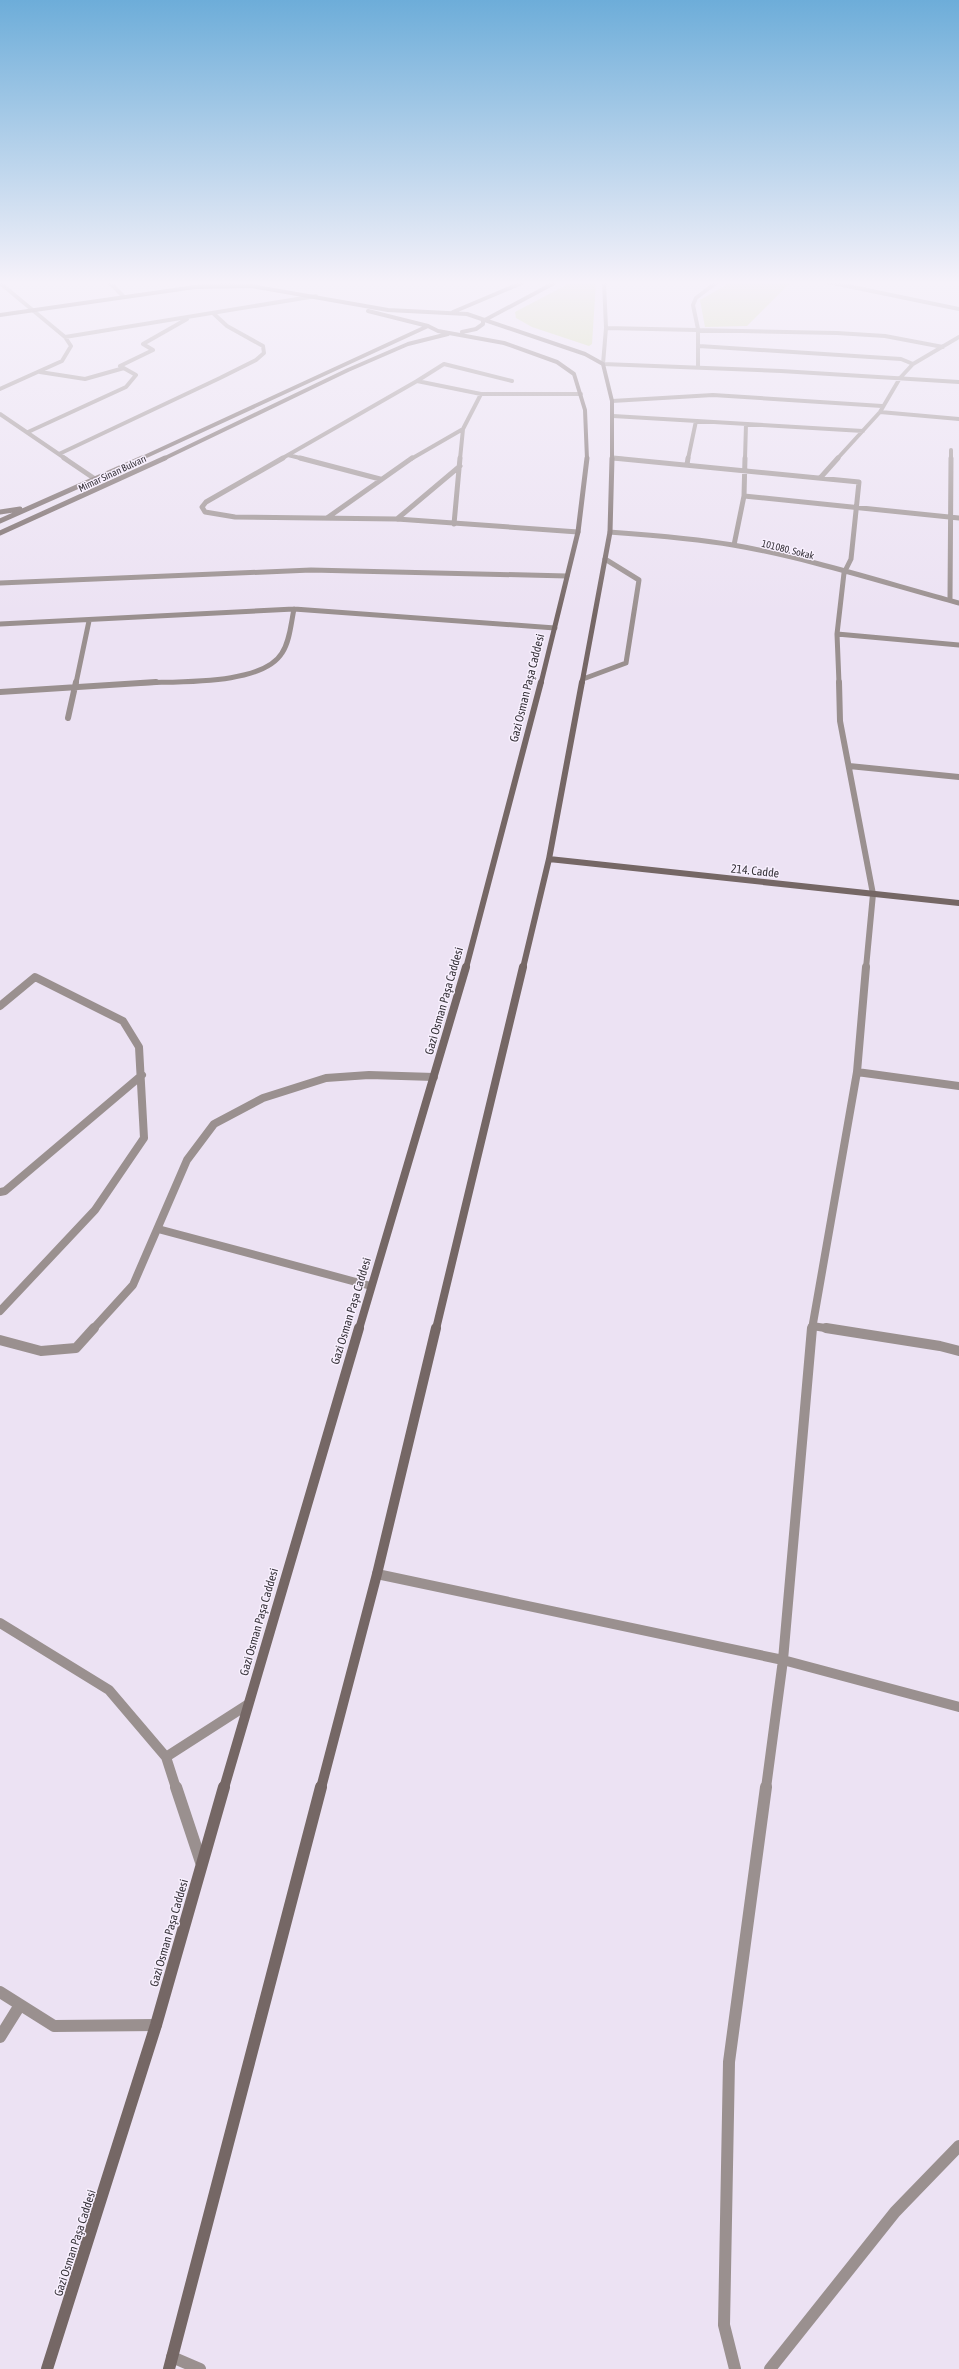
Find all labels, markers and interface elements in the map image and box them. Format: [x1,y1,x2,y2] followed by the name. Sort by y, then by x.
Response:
[77,453,148,494] street label: Mimar Sinan Bulvarı
[760,538,816,561] street label: 101080. Sokak
[507,632,547,744] street label: Gazi Osman Paşa Caddesi
[730,862,780,880] street label: 214. Cadde
[422,946,466,1056] street label: Gazi Osman Paşa Caddesi
[328,1256,374,1366] street label: Gazi Osman Paşa Caddesi
[237,1567,281,1677] street label: Gazi Osman Paşa Caddesi
[147,1878,191,1988] street label: Gazi Osman Paşa Caddesi
[51,2188,99,2298] street label: Gazi Osman Paşa Caddesi

